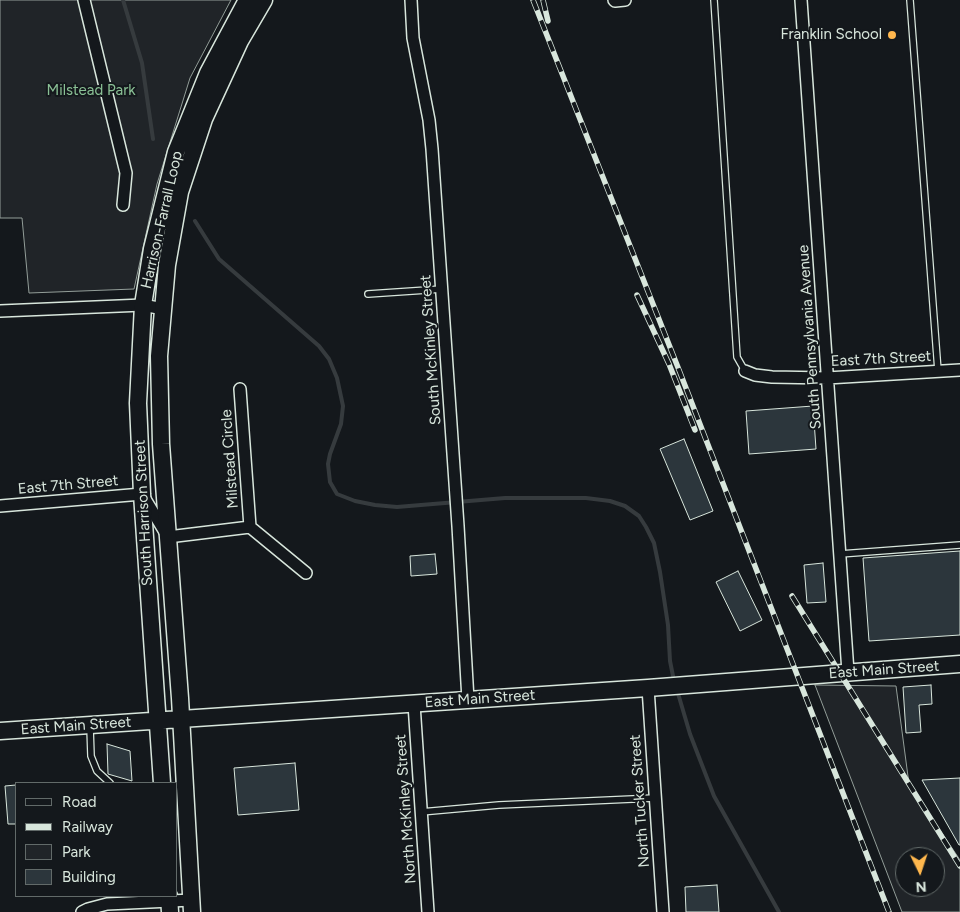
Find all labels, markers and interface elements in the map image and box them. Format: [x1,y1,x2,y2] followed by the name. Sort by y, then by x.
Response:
[780,26,882,44] place label: Franklin School
[886,29,898,41] marker: Franklin School
[47,82,135,100] park label: Milstead Park
[137,149,187,291] street label: Harrison-Farrall Loop
[795,244,825,430] street label: South Pennsylvania Avenue
[417,274,445,426] street label: South McKinley Street
[830,347,932,371] street label: East 7th Street
[218,409,242,509] street label: Milstead Circle
[131,439,157,587] street label: South Harrison Street
[17,472,119,498] street label: East 7th Street
[828,657,940,683] street label: East Main Street
[424,686,536,712] street label: East Main Street
[20,713,132,739] street label: East Main Street
[392,734,420,884] street label: North McKinley Street
[626,734,654,868] street label: North Tucker Street
[15,782,178,897] legend
[62,793,97,811] text: Road
[62,818,113,836] text: Railway
[62,843,91,861] text: Park
[895,847,945,897] north arrow
[62,868,116,886] text: Building
[915,878,927,895] text: N

